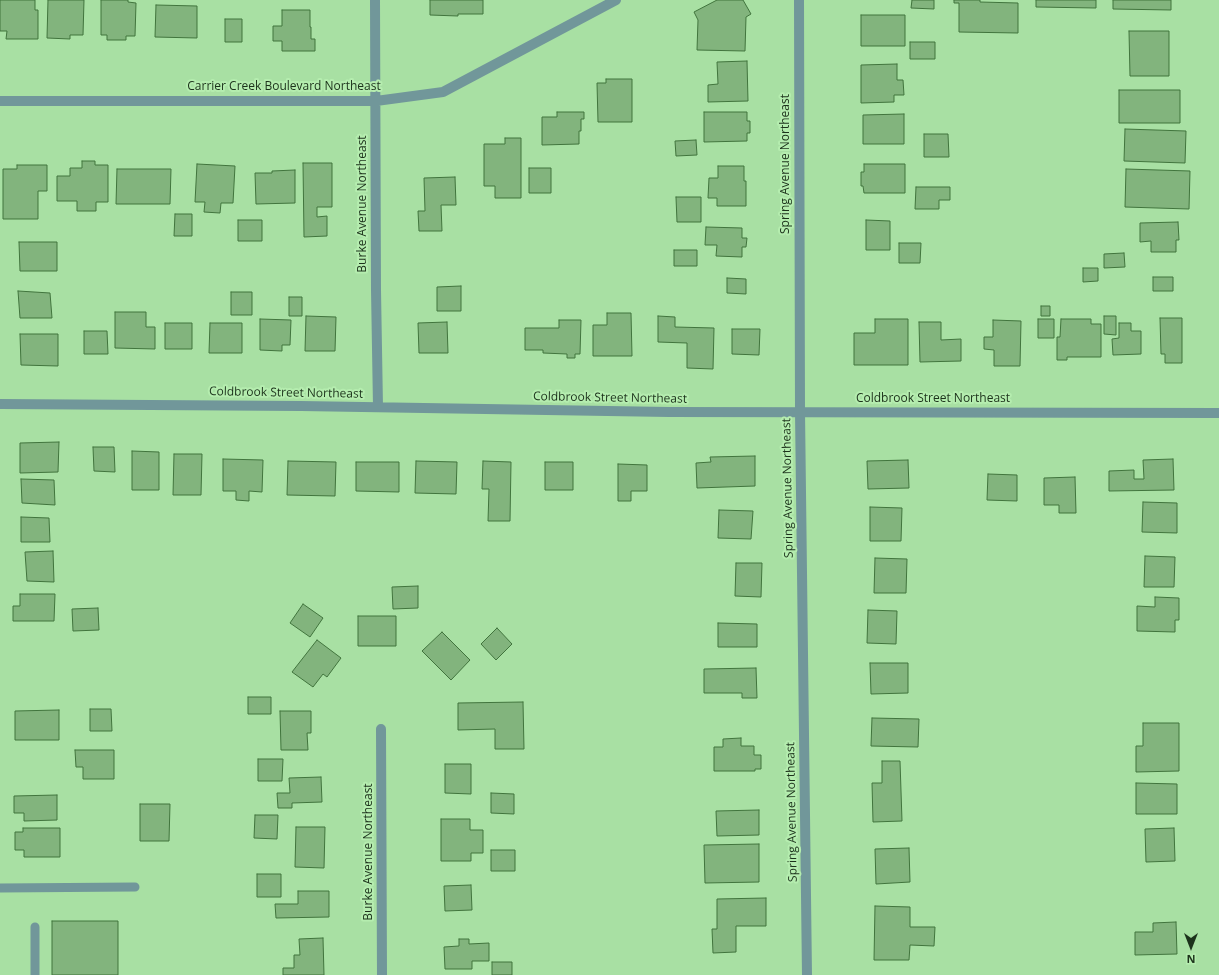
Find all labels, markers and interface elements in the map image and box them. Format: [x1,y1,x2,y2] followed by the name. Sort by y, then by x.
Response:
[187,80,381,94] street label: Carrier Creek Boulevard Northeast
[779,94,793,234] street label: Spring Avenue Northeast
[356,135,370,273] street label: Burke Avenue Northeast
[209,384,363,402] street label: Coldbrook Street Northeast
[533,389,687,407] street label: Coldbrook Street Northeast
[856,392,1010,406] street label: Coldbrook Street Northeast
[780,418,796,558] street label: Spring Avenue Northeast
[784,742,800,882] street label: Spring Avenue Northeast
[362,783,376,921] street label: Burke Avenue Northeast
[1171,927,1211,967] north arrow
[1187,952,1195,967] text: N

